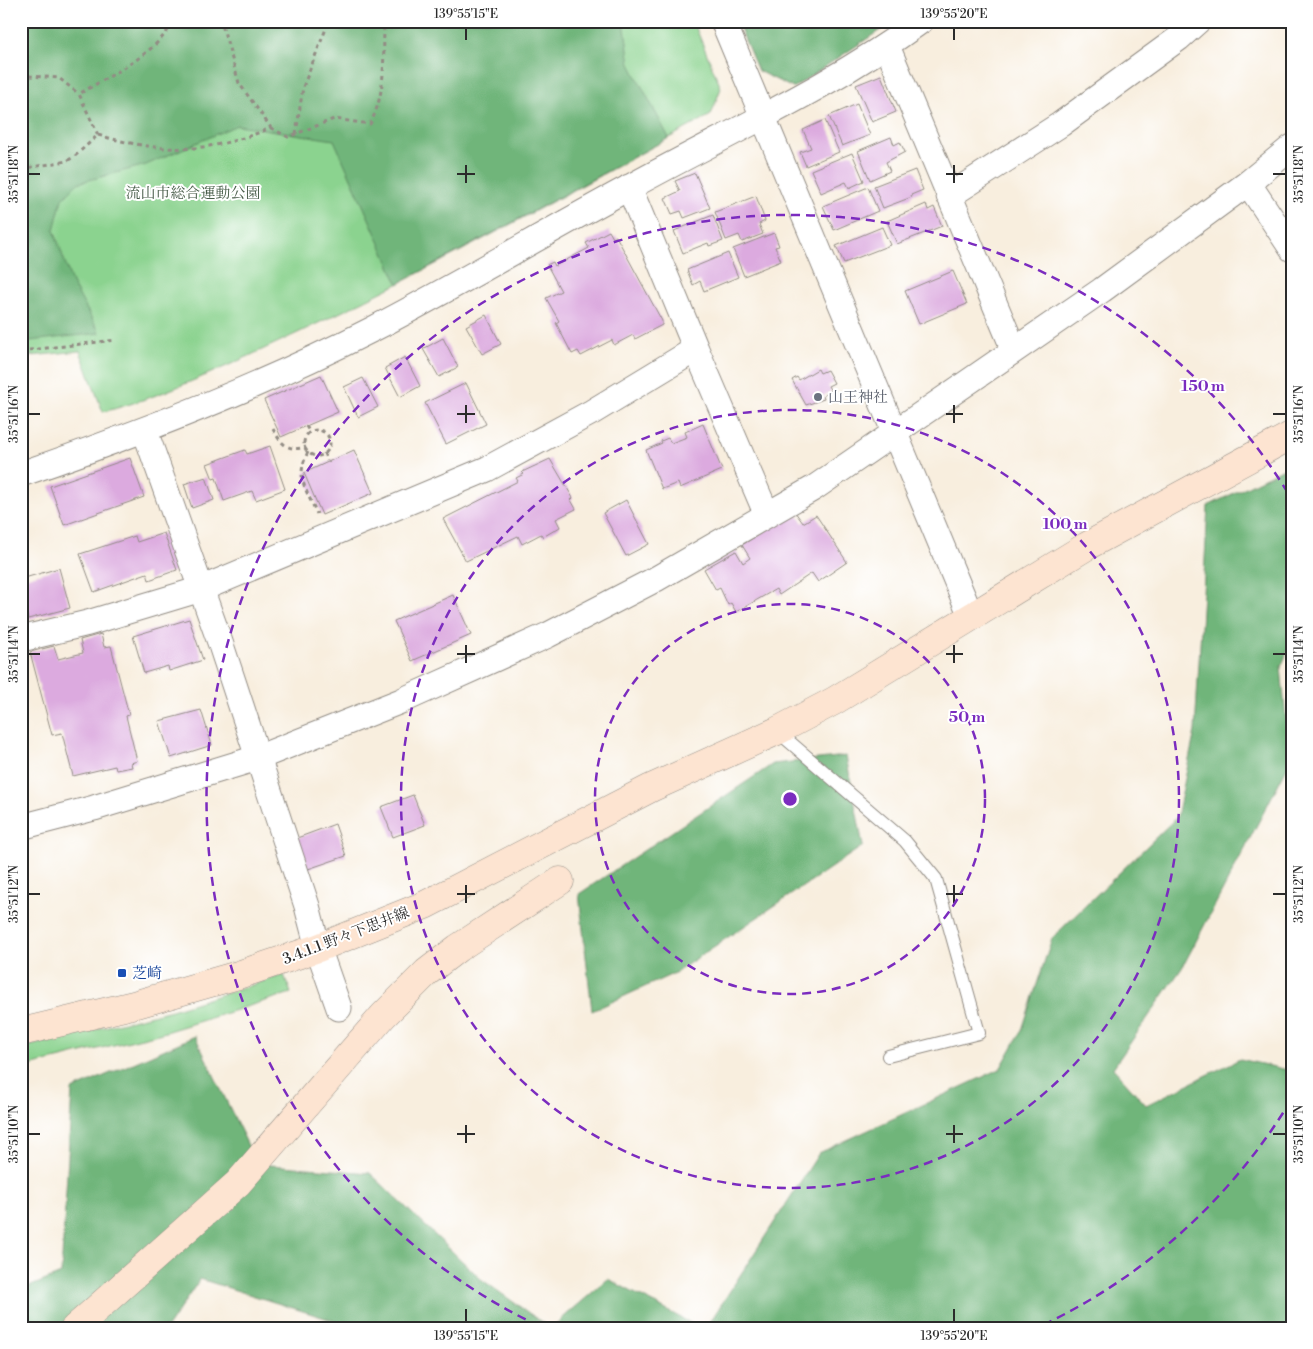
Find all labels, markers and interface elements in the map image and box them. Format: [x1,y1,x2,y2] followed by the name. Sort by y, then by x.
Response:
[434,7,498,22] text: 139°55'15"E
[920,7,988,22] text: 139°55'20"E
[7,145,22,203] text: 35°51'18"N
[1292,145,1307,203] text: 35°51'18"N
[125,184,261,203] park label: 流山市総合運動公園
[1181,377,1225,396] text: 150 m
[7,385,22,443] text: 35°51'16"N
[1292,385,1307,443] text: 35°51'16"N
[828,388,888,407] place label: 山王神社
[812,391,824,403] marker: 山王神社
[1043,515,1088,534] text: 100 m
[7,625,22,683] text: 35°51'14"N
[1292,625,1307,683] text: 35°51'14"N
[949,708,985,727] text: 50 m
[781,790,799,808] centre of rings
[7,865,22,923] text: 35°51'12"N
[1292,865,1307,923] text: 35°51'12"N
[280,903,412,969] street label: 3.4.1.1 野々下思井線
[132,964,162,983] place label: 芝崎
[116,967,128,979] marker: 芝崎
[7,1105,22,1163] text: 35°51'10"N
[1292,1105,1307,1163] text: 35°51'10"N
[434,1329,498,1344] text: 139°55'15"E
[920,1329,988,1344] text: 139°55'20"E

